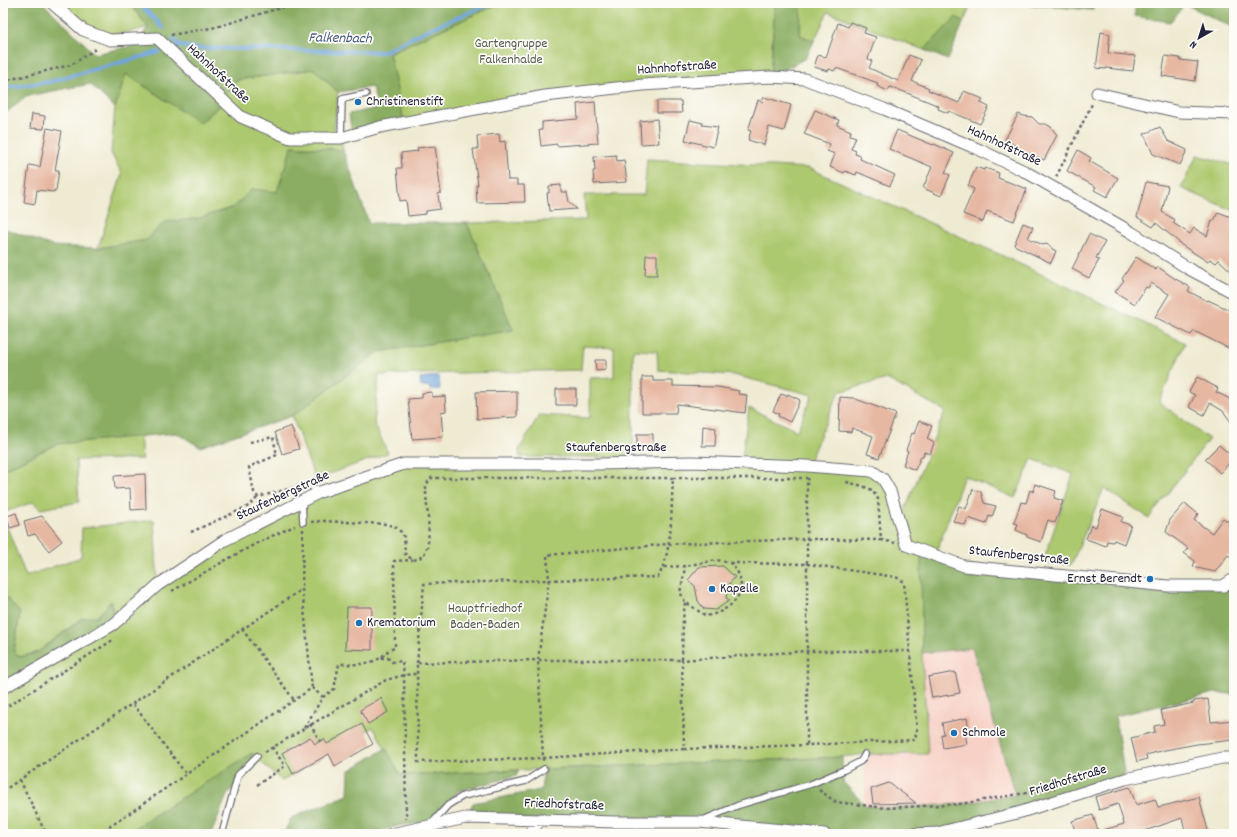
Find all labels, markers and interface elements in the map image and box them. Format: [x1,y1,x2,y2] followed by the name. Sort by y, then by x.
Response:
[1179,18,1219,58] north arrow
[308,27,373,51] water label: Falkenbach
[474,34,548,70] park label: Gartengruppe Falkenhalde
[1186,36,1201,52] text: N
[182,39,254,109] street label: Hahnhofstraße
[636,55,718,81] street label: Hahnhofstraße
[366,92,444,112] place label: Christinenstift
[353,97,363,107] marker: Christinenstift
[964,120,1044,172] street label: Hahnhofstraße
[566,438,666,458] street label: Staufenbergstraße
[233,466,333,526] street label: Staufenbergstraße
[968,541,1070,571] street label: Staufenbergstraße
[1067,569,1142,589] place label: Ernst Berendt
[1145,574,1155,584] marker: Ernst Berendt
[720,579,758,599] place label: Kapelle
[707,584,717,594] marker: Kapelle
[448,599,523,635] park label: Hauptfriedhof Baden-Baden
[367,613,436,633] place label: Krematorium
[354,618,364,628] marker: Krematorium
[962,723,1006,743] place label: Schmole
[949,728,959,738] marker: Schmole
[1027,760,1109,802] street label: Friedhofstraße
[524,794,604,816] street label: Friedhofstraße

